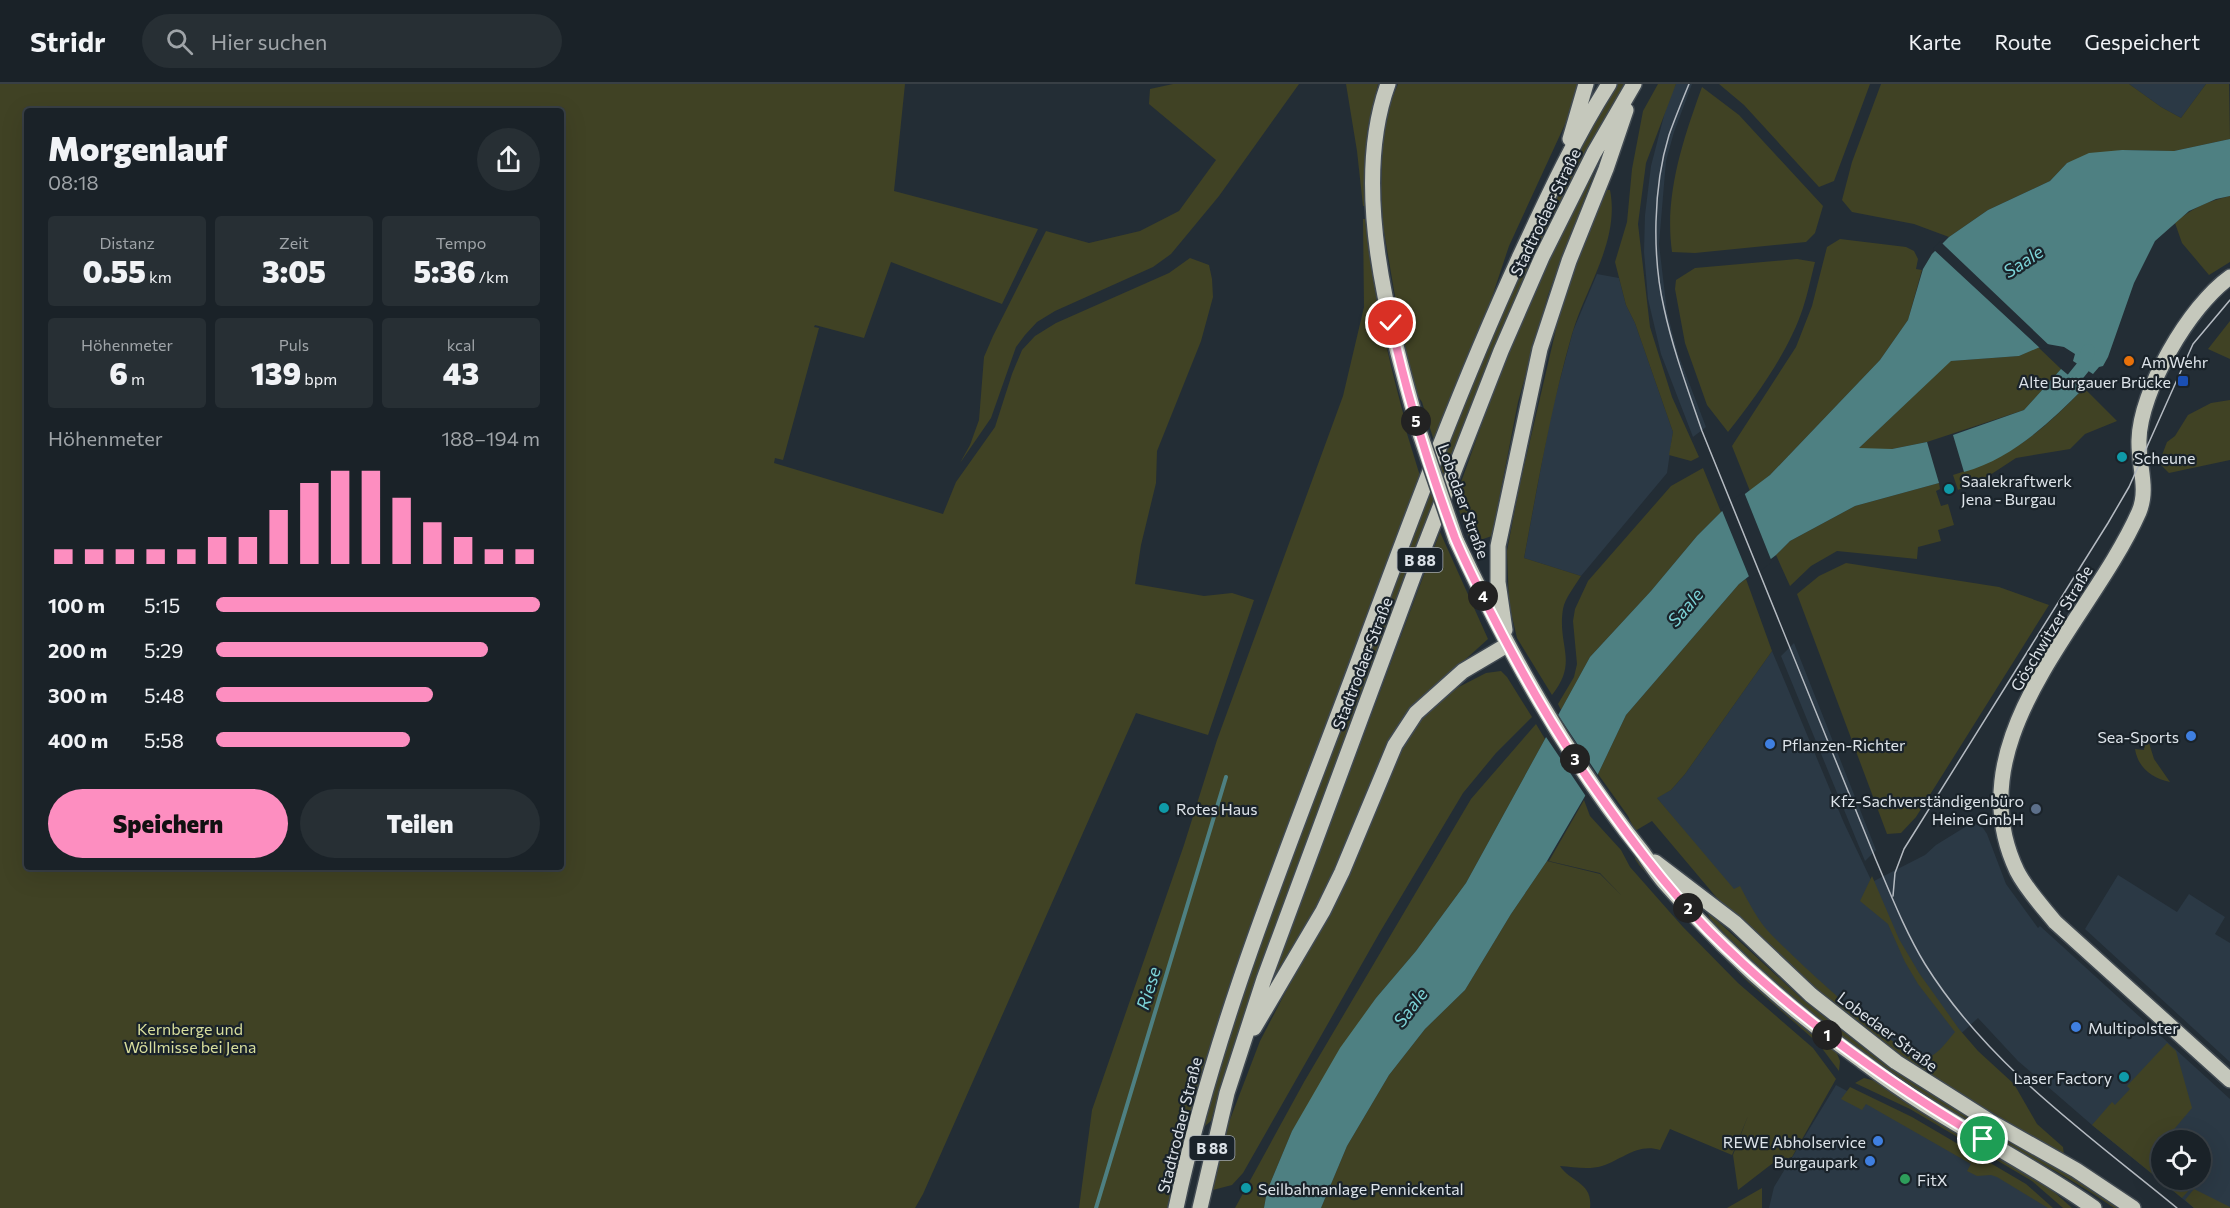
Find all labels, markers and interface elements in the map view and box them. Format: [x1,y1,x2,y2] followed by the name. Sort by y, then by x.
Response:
[142,14,562,68] search box
[30,24,106,58] text: Stridr
[163,25,196,58] icon: search
[211,28,327,55] text: Hier suchen
[1908,29,1961,54] text: Karte
[1994,29,2052,54] text: Route
[2085,29,2200,54] text: Gespeichert
[48,127,227,168] text: Morgenlauf
[477,128,540,191] button: share
[1506,145,1584,279] street label: Stadtrodaer Straße
[48,170,99,194] text: 08:18
[99,233,155,252] text: Distanz
[279,233,309,252] text: Zeit
[436,233,486,252] text: Tempo
[1999,240,2048,282] water label: Saale
[82,252,146,289] text: 0.55
[262,252,326,289] text: 3:05
[413,252,476,289] text: 5:36
[146,267,172,286] text: km
[476,267,509,286] text: /km
[1365,297,1416,348] pin
[1374,306,1407,339] icon: check
[81,335,173,354] text: Höhenmeter
[279,335,309,354] text: Puls
[447,335,475,354] text: kcal
[2141,352,2209,371] place label: Am Wehr
[109,354,128,391] text: 6
[251,354,301,391] text: 139
[443,354,479,391] text: 43
[2122,354,2136,368] marker: Am Wehr
[128,369,145,388] text: m
[301,369,337,388] text: bpm
[2018,372,2171,391] place label: Alte Burgauer Brücke
[2176,374,2190,388] marker: Alte Burgauer Brücke
[1401,406,1431,436] pin: 5
[1411,411,1421,430] text: 5
[48,426,163,450] text: Höhenmeter
[441,426,540,450] text: 188–194 m
[1434,441,1494,561] street label: Lobedaer Straße
[2134,448,2195,467] place label: Scheune
[2115,450,2129,464] marker: Scheune
[1961,471,2072,508] place label: Saalekraftwerk Jena - Burgau
[1942,482,1956,496] marker: Saalekraftwerk Jena - Burgau
[1398,548,1442,572] road number: B 88
[2006,562,2096,694] street label: Göschwitzer Straße
[1468,581,1498,611] pin: 4
[1662,583,1708,631] water label: Saale
[1478,586,1488,605] text: 4
[48,593,105,617] text: 100 m
[144,593,180,617] text: 5:15
[1328,594,1396,732] street label: Stadtrodaer Straße
[48,638,107,662] text: 200 m
[144,638,183,662] text: 5:29
[48,683,108,707] text: 300 m
[144,683,184,707] text: 5:48
[2097,727,2179,746] place label: Sea-Sports
[48,728,108,752] text: 400 m
[144,728,184,752] text: 5:58
[2184,729,2198,743] marker: Sea-Sports
[1782,735,1906,754] place label: Pflanzen-Richter
[1763,737,1777,751] marker: Pflanzen-Richter
[1560,744,1590,774] pin: 3
[1570,749,1580,768] text: 3
[48,789,288,858] button: Speichern
[300,789,540,858] button: Teilen
[1830,791,2024,828] place label: Kfz-Sachverständigenbüro Heine GmbH
[1176,799,1257,818] place label: Rotes Haus
[1157,801,1171,815] marker: Rotes Haus
[2029,802,2043,816] marker: Kfz-Sachverständigenbüro Heine GmbH
[1673,893,1703,923] pin: 2
[1683,898,1693,917] text: 2
[1131,963,1165,1012] water label: Riese
[1388,983,1432,1031] water label: Saale
[1834,987,1942,1075] street label: Lobedaer Straße
[2088,1018,2179,1037] place label: Multipolster
[124,1019,256,1056] park label: Kernberge und Wöllmisse bei Jena
[1812,1020,1842,1050] pin: 1
[2069,1020,2083,1034] marker: Multipolster
[1823,1025,1831,1044] text: 1
[1153,1055,1205,1195] street label: Stadtrodaer Straße
[2013,1068,2112,1087] place label: Laser Factory
[2117,1070,2131,1084] marker: Laser Factory
[1957,1113,2008,1164] pin
[1966,1122,1999,1155] icon: arrive
[2151,1130,2211,1190] map controls
[2151,1130,2211,1190] button: locate
[1723,1132,1866,1151] place label: REWE Abholservice
[1871,1134,1885,1148] marker: REWE Abholservice
[1190,1136,1234,1160] road number: B 88
[1774,1152,1858,1171] place label: Burgaupark
[1863,1154,1877,1168] marker: Burgaupark
[1917,1170,1948,1189] place label: FitX
[1898,1172,1912,1186] marker: FitX
[1258,1179,1464,1198] place label: Seilbahnanlage Pennickental
[1239,1181,1253,1195] marker: Seilbahnanlage Pennickental

